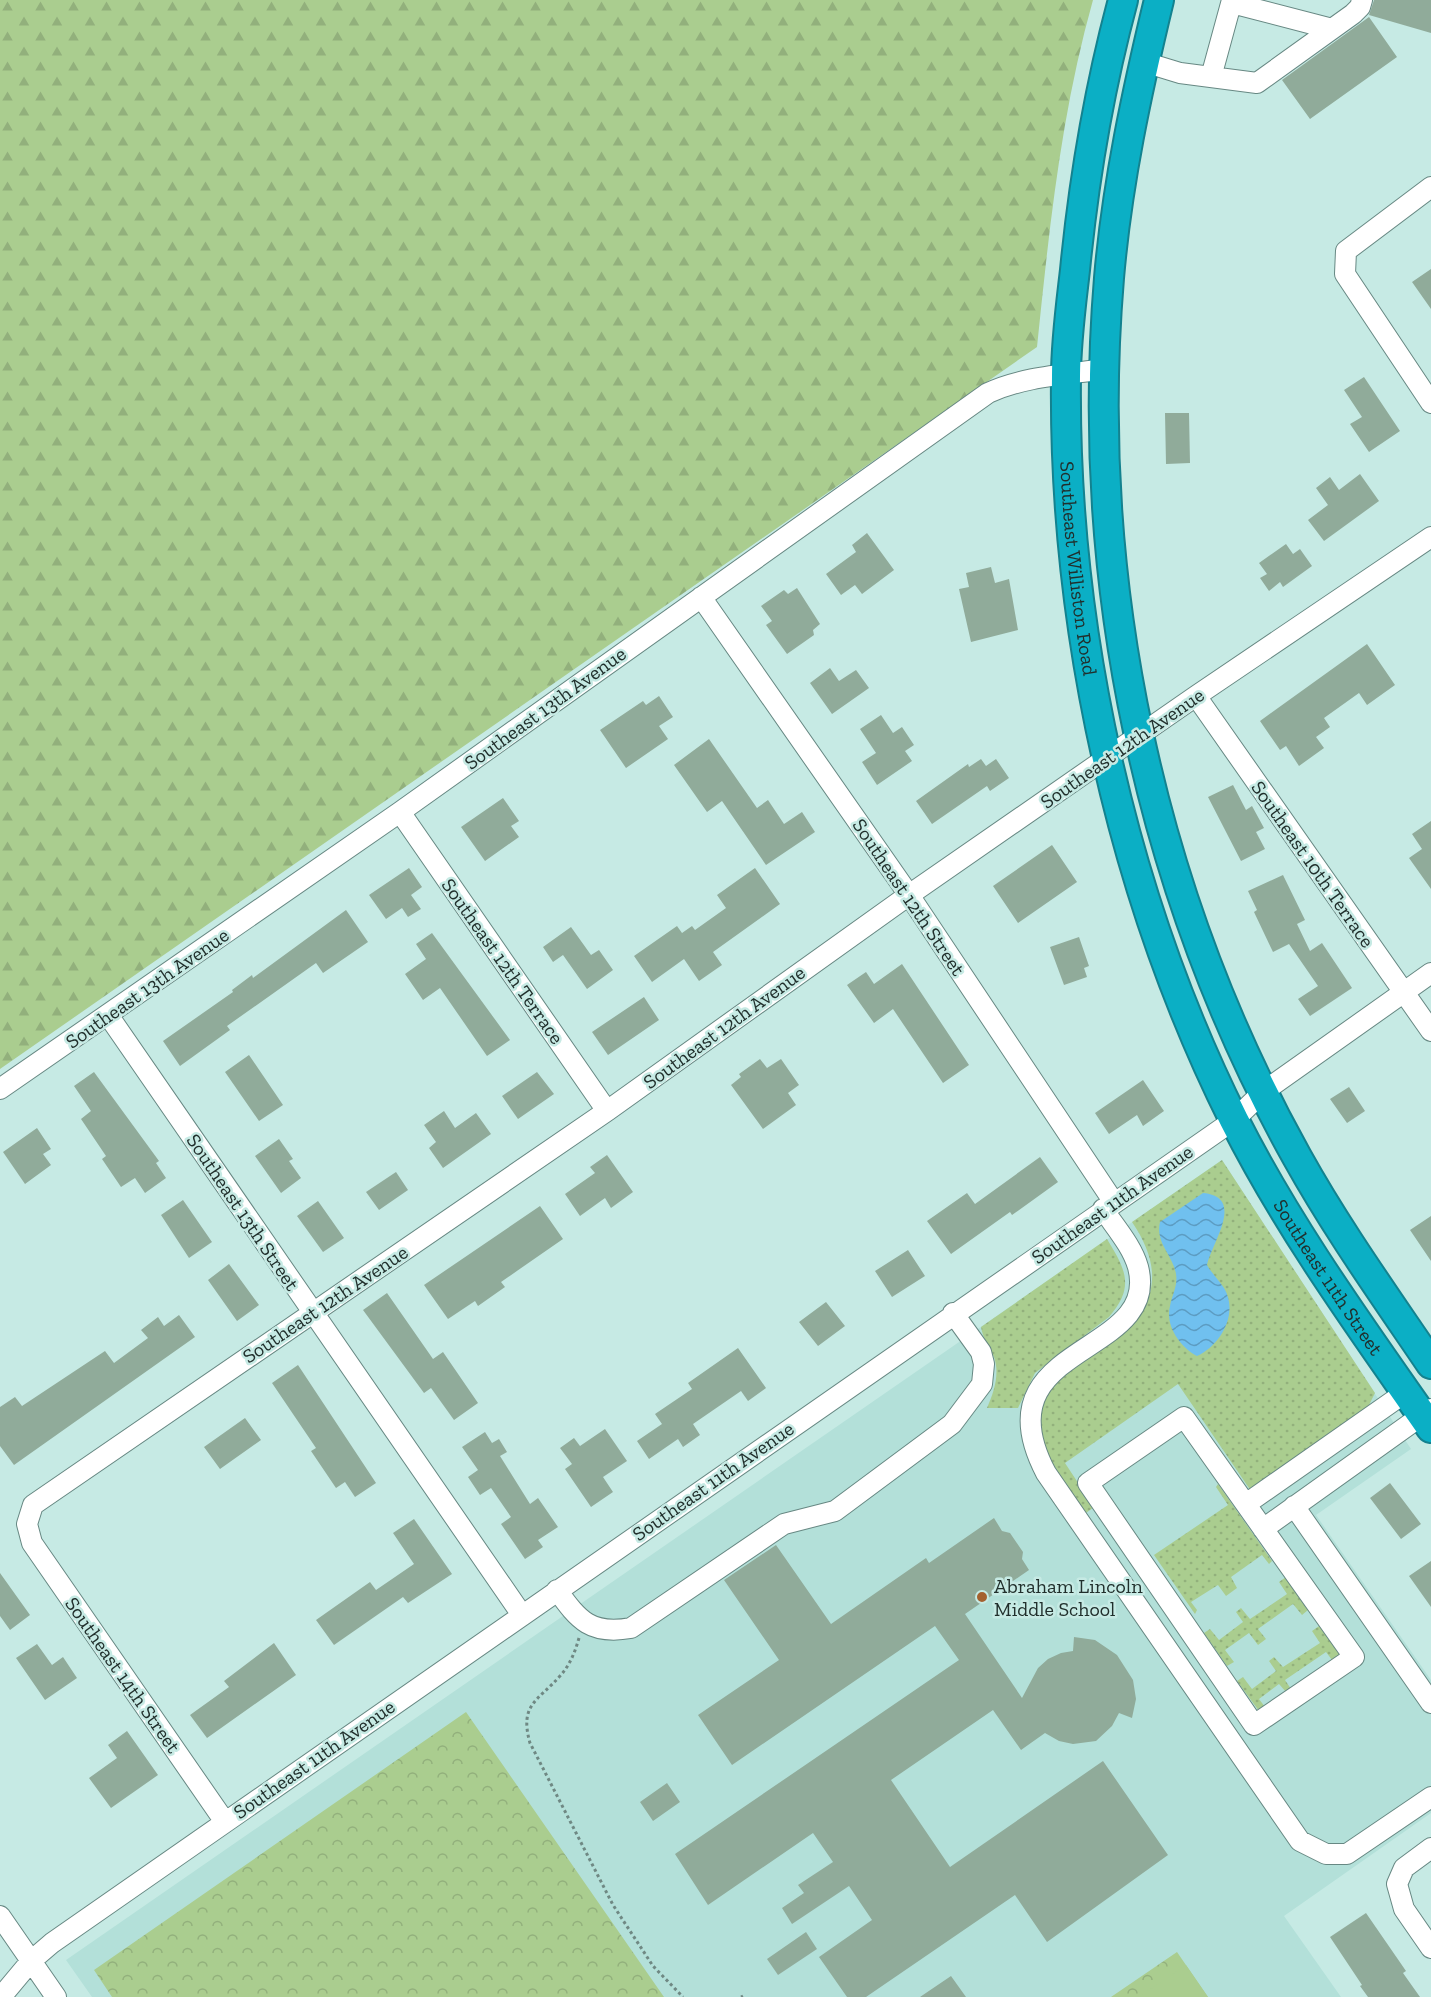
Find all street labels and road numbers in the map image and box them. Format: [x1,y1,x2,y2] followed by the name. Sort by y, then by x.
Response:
[1055,461,1102,677] street label: Southeast Williston Road
[460,641,630,775] street label: Southeast 13th Avenue
[1036,682,1208,814] street label: Southeast 12th Avenue
[1246,776,1380,952] street label: Southeast 10th Terrace
[848,814,971,981] street label: Southeast 12th Street
[437,874,569,1048] street label: Southeast 12th Terrace
[61,923,233,1053] street label: Southeast 13th Avenue
[638,960,810,1094] street label: Southeast 12th Avenue
[182,1129,305,1295] street label: Southeast 13th Street
[1027,1139,1197,1269] street label: Southeast 11th Avenue
[1268,1195,1389,1360] street label: Southeast 11th Street
[238,1240,412,1368] street label: Southeast 12th Avenue
[628,1416,798,1546] street label: Southeast 11th Avenue
[60,1592,186,1758] street label: Southeast 14th Street
[229,1694,399,1824] street label: Southeast 11th Avenue

